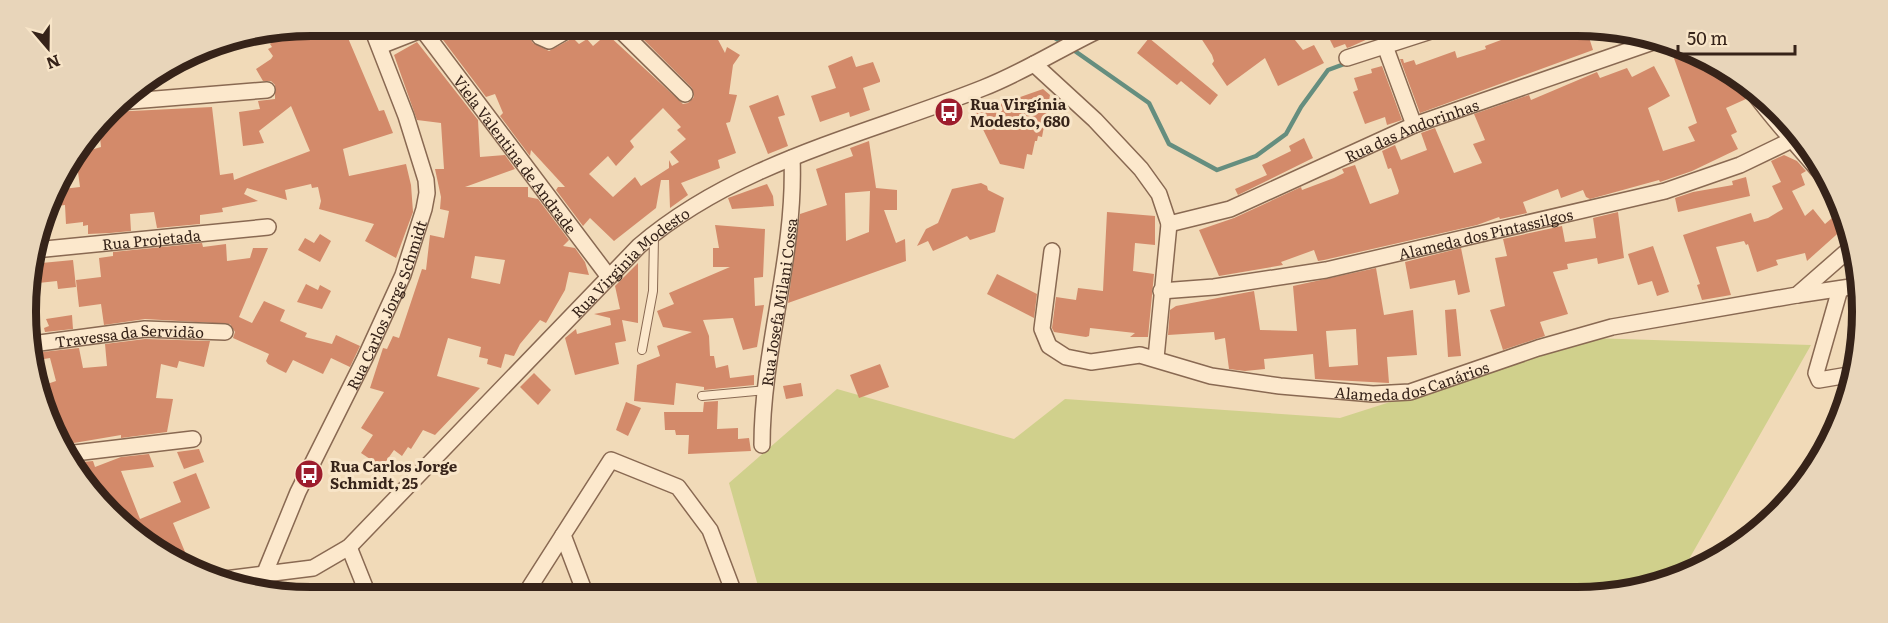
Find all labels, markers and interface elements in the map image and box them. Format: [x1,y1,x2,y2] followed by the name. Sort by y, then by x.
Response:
[18,18,78,78] north arrow
[1678,18,1795,56] scale bar
[1687,24,1728,51] text: 50 m
[43,49,64,77] text: N
[449,69,583,238] street label: Viela Valentina de Andrade
[970,92,1070,132] place label: Rua Virgínia Modesto, 680
[1341,92,1482,167] street label: Rua das Andorinhas
[933,96,965,128] bus stop icon: Rua Virgínia Modesto, 680
[565,201,694,322] street label: Rua Virginia Modesto
[1396,201,1575,264] street label: Alameda dos Pintassilgos
[754,216,802,388] street label: Rua Josefa Milani Cossa
[340,217,431,393] street label: Rua Carlos Jorge Schmidt
[101,222,203,255] street label: Rua Projetada
[53,317,205,352] street label: Travessa da Servidão
[1334,354,1492,406] street label: Alameda dos Canários
[330,454,458,494] place label: Rua Carlos Jorge Schmidt, 25
[293,458,325,490] bus stop icon: Rua Carlos Jorge Schmidt, 25

